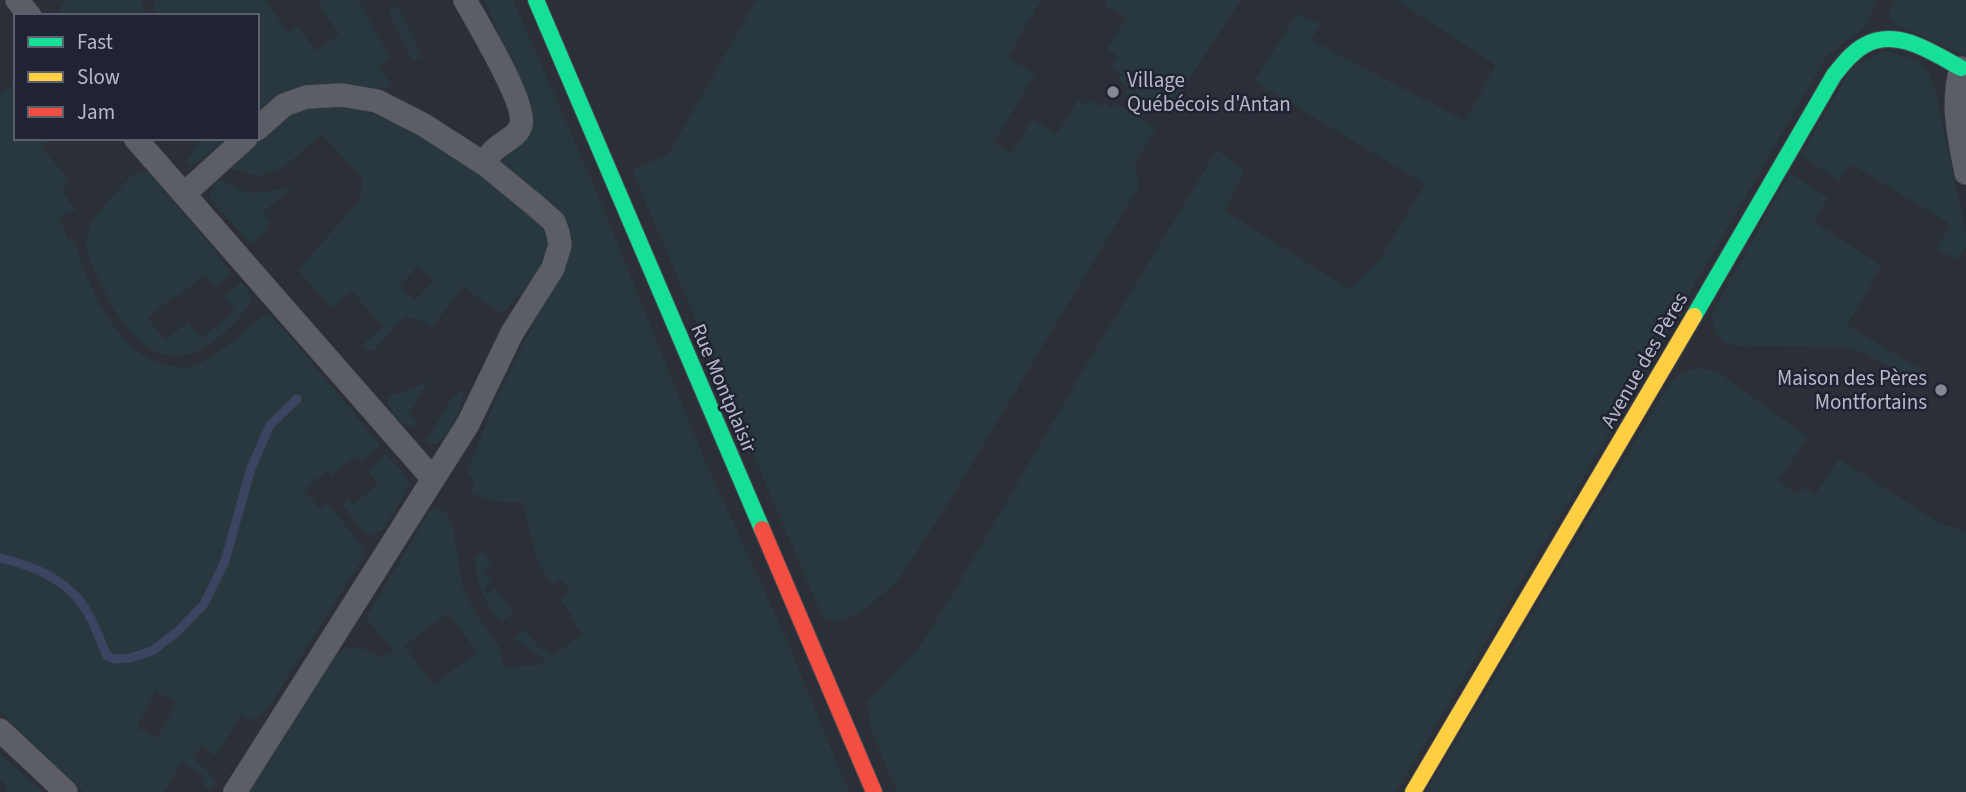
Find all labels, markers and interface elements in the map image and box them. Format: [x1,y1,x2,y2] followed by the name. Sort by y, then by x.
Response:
[14,14,259,140] legend
[77,27,113,57] text: Fast
[77,62,120,92] text: Slow
[1127,65,1291,119] place label: Village Québécois d'Antan
[1105,84,1121,100] marker: Village Québécois d'Antan
[77,97,115,127] text: Jam
[1593,286,1695,433] street label: Avenue des Pères
[683,319,765,458] street label: Rue Montplaisir
[1777,363,1927,417] place label: Maison des Pères Montfortains
[1933,382,1949,398] marker: Maison des Pères Montfortains

